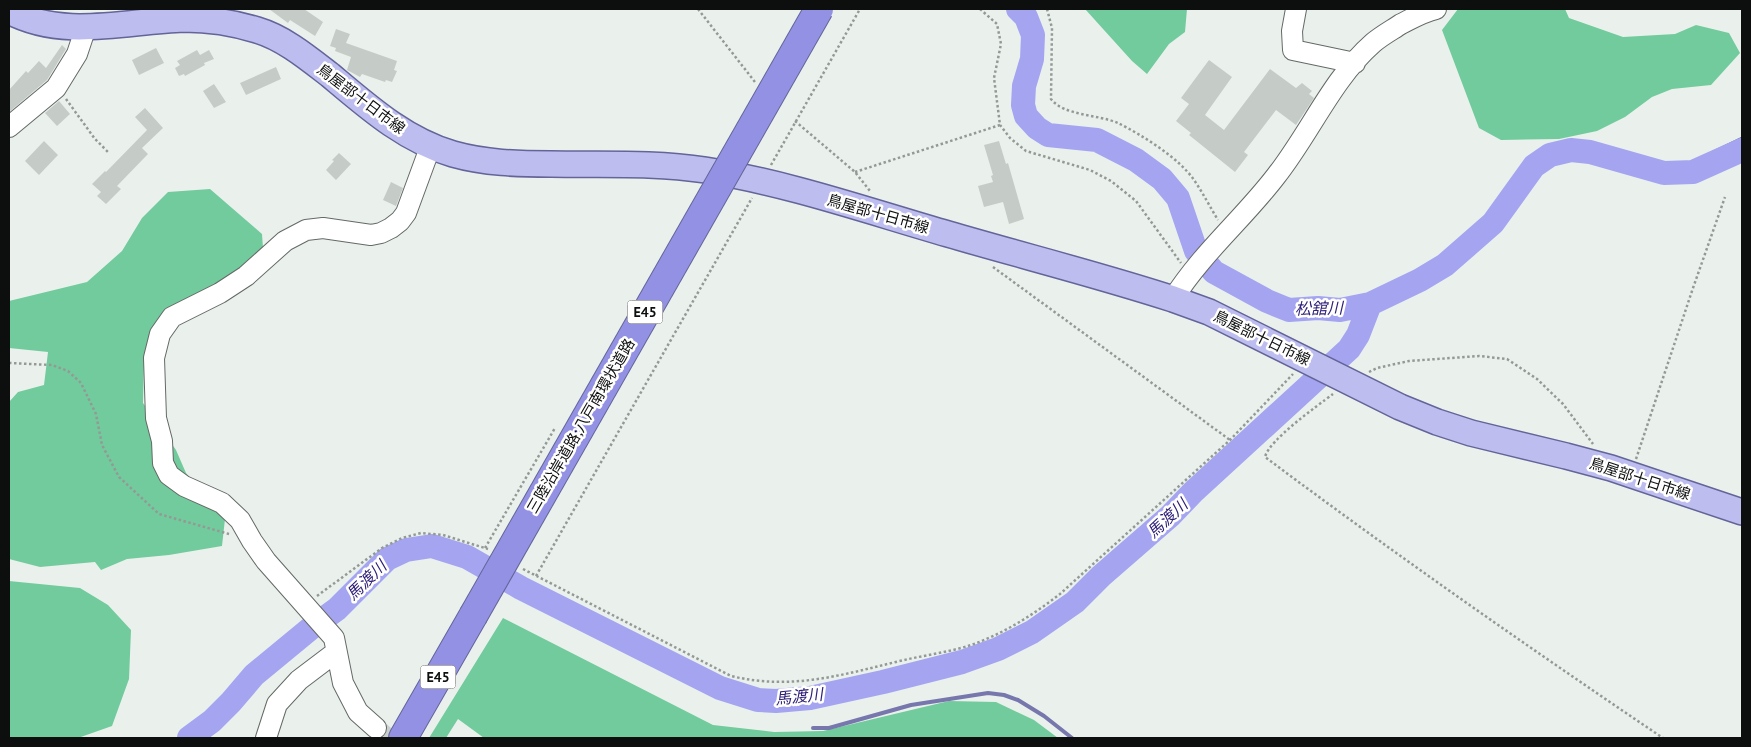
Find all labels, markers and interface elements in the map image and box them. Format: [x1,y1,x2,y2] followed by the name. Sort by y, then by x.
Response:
[314,59,409,138] street label: 鳥屋部十日市線
[825,190,931,237] street label: 鳥屋部十日市線
[1295,298,1345,318] water label: 松舘川
[628,300,662,324] road number: E45
[1211,306,1314,369] street label: 鳥屋部十日市線
[523,335,639,517] street label: 三陸沿岸道路;八戸南環状道路
[1587,453,1693,504] street label: 鳥屋部十日市線
[1143,493,1193,542] water label: 馬渡川
[342,555,392,604] water label: 馬渡川
[420,666,456,689] road number: E45
[774,683,826,708] water label: 馬渡川

